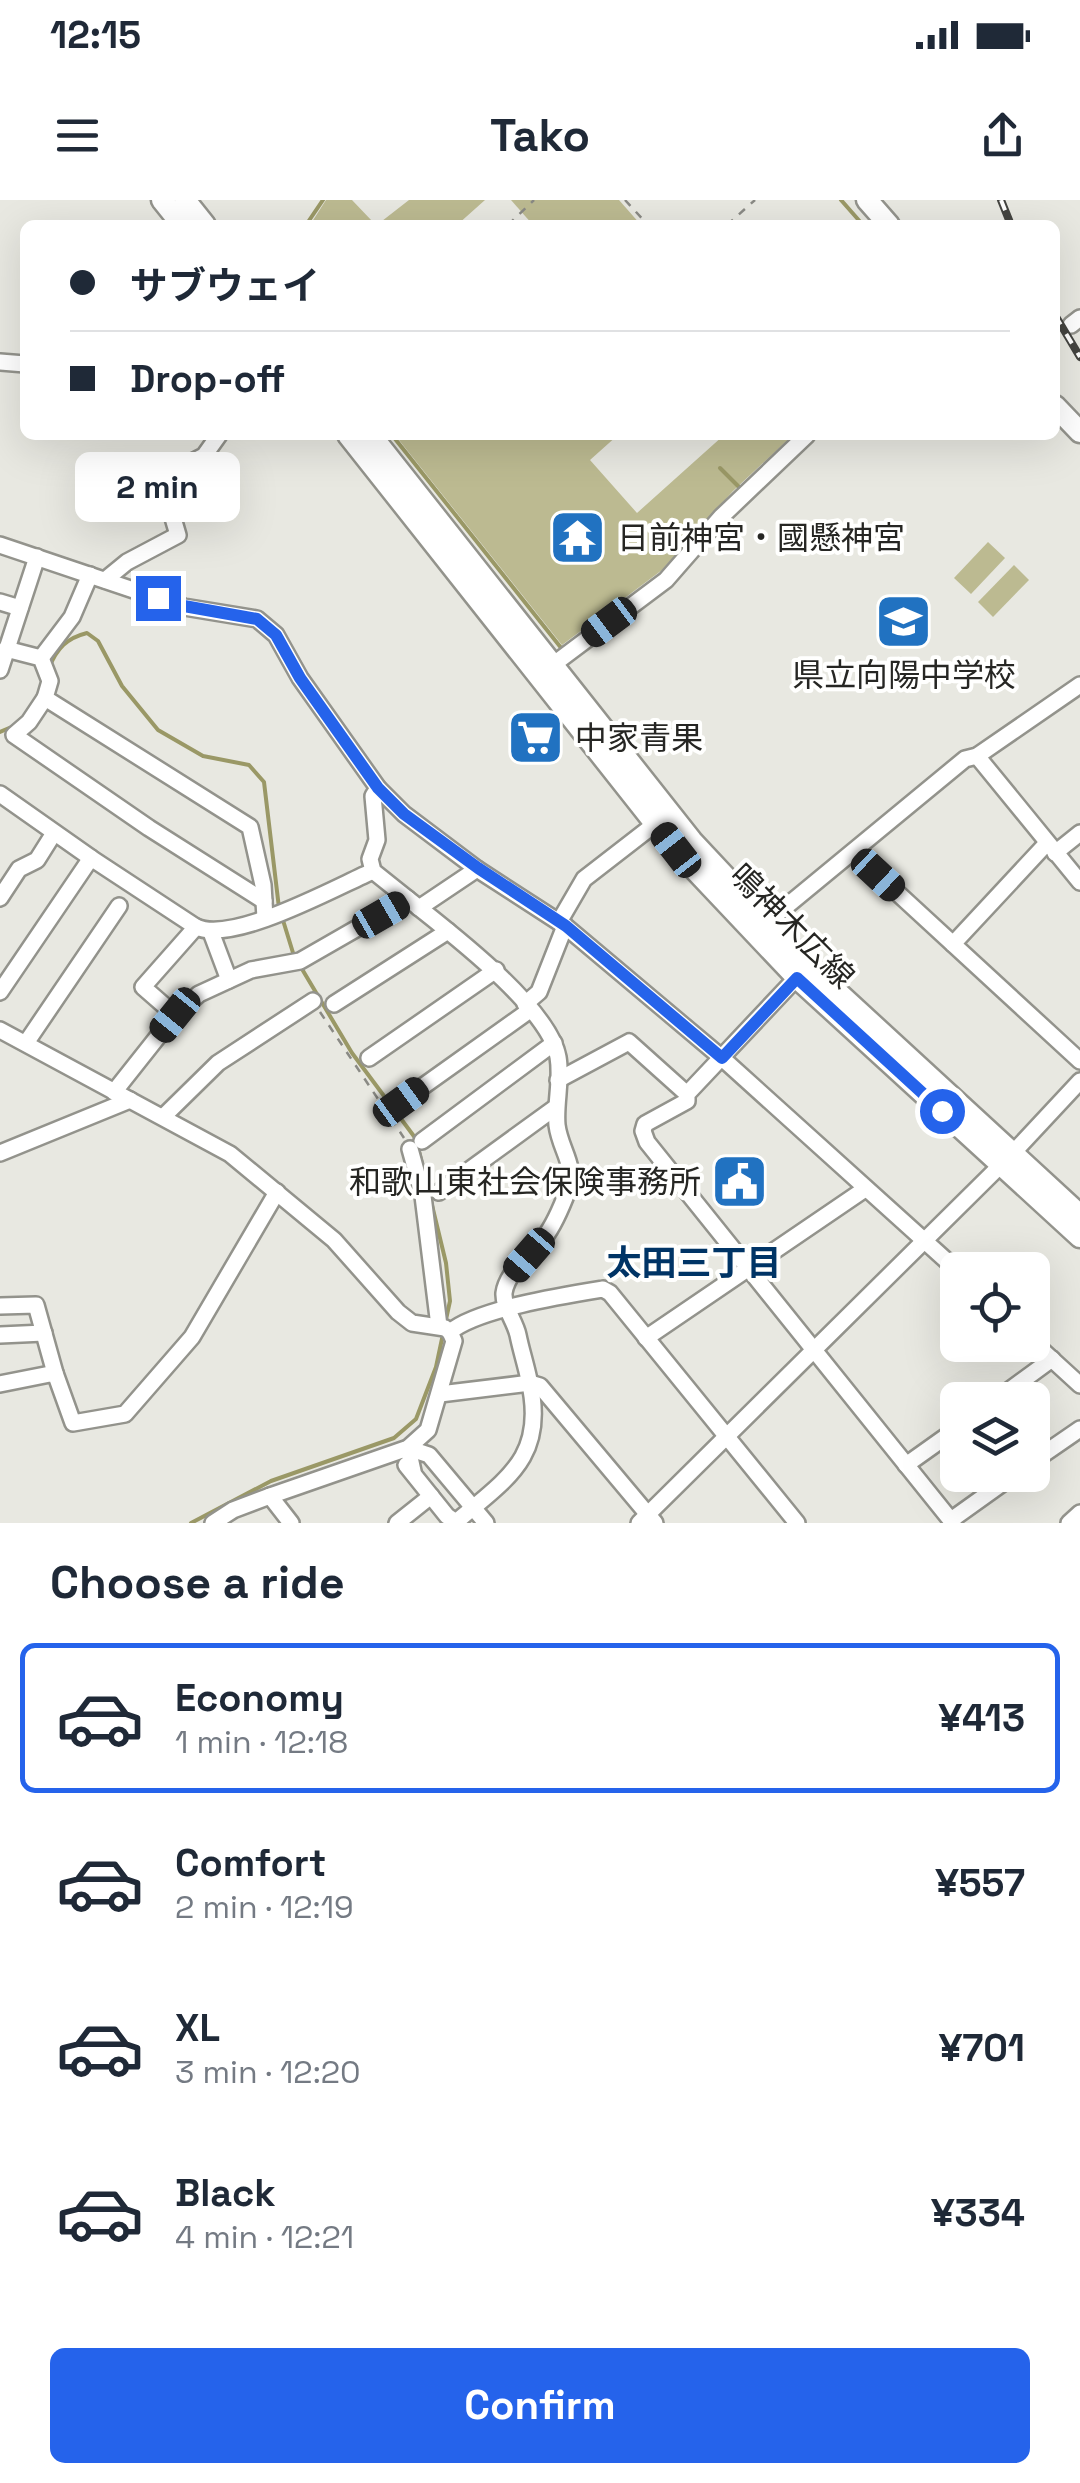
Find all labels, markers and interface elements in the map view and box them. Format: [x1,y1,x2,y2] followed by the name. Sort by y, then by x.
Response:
[50,11,141,59] text: 12:15
[490,107,590,164] text: Tako
[50,108,105,163] icon: menu
[975,108,1030,163] icon: share
[130,262,320,310] text: サブウェイ
[130,355,285,403] text: Drop-off
[76,453,240,523] callout: 2 min
[116,467,199,507] text: 2 min
[548,508,608,568] temple icon: 日前神宮・國懸神宮
[617,518,905,558] place label: 日前神宮・國懸神宮
[136,576,181,621] route end
[874,591,934,651] school or university icon: 県立向陽中学校
[576,592,642,652] car
[792,655,1016,695] place label: 県立向陽中学校
[506,708,566,768] supermarket icon: 中家青果
[575,718,703,758] place label: 中家青果
[646,817,706,883] car
[846,844,910,906] car
[721,855,863,997] street label: 鳴神木広線
[348,887,414,943] car
[144,982,206,1048] car
[368,1072,434,1132] car
[920,1089,965,1134] route start
[710,1152,770,1212] public building icon: 和歌山東社会保険事務所
[349,1162,701,1202] place label: 和歌山東社会保険事務所
[498,1223,560,1287] car
[606,1241,782,1285] district label: 太田三丁目
[940,1252,1050,1492] map controls
[940,1252,1050,1362] button: locate
[940,1382,1050,1492] button: layers
[50,1554,345,1611] text: Choose a ride
[55,1673,145,1763] icon: car
[175,1674,344,1722] text: Economy
[938,1694,1025,1742] text: ¥413
[175,1722,348,1762] text: 1 min · 12:18
[55,1838,145,1928] icon: car
[175,1839,326,1887] text: Comfort
[935,1859,1025,1907] text: ¥557
[175,1887,354,1927] text: 2 min · 12:19
[55,2003,145,2093] icon: car
[175,2004,220,2052] text: XL
[939,2024,1025,2072] text: ¥701
[175,2052,361,2092] text: 3 min · 12:20
[55,2168,145,2258] icon: car
[175,2169,276,2217] text: Black
[931,2189,1025,2237] text: ¥334
[175,2217,354,2257] text: 4 min · 12:21
[50,2348,1030,2463] button: Confirm

